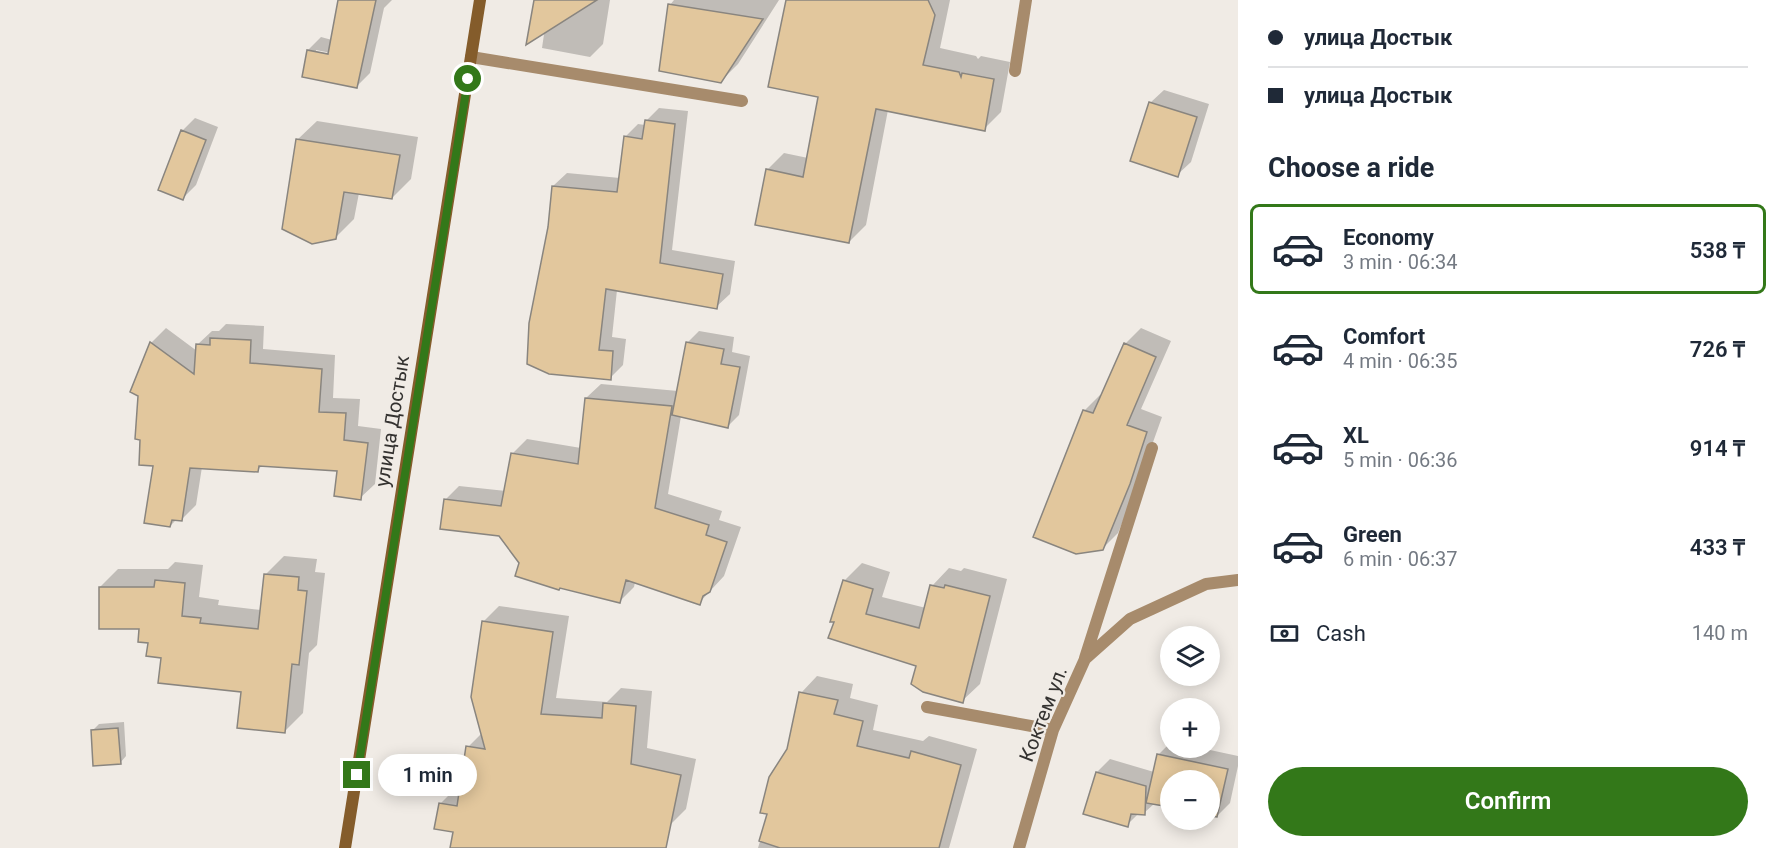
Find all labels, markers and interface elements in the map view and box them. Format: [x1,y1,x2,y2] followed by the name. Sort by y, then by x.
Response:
[1304,25,1452,50] text: улица Достык
[454,65,481,92] route start
[1304,83,1452,108] text: улица Достык
[1268,152,1434,184] text: Choose a ride
[1271,222,1325,276] icon: car
[1343,225,1434,250] text: Economy
[1690,238,1745,263] text: 538 ₸
[1343,250,1458,274] text: 3 min · 06:34
[1271,321,1325,375] icon: car
[1343,324,1425,349] text: Comfort
[1690,337,1745,362] text: 726 ₸
[1343,349,1458,373] text: 4 min · 06:35
[370,353,414,488] street label: улица Достык
[1271,420,1325,474] icon: car
[1343,423,1369,448] text: XL
[1690,436,1745,461] text: 914 ₸
[1343,448,1458,472] text: 5 min · 06:36
[1271,519,1325,573] icon: car
[1343,522,1402,547] text: Green
[1690,535,1745,560] text: 433 ₸
[1343,547,1458,571] text: 6 min · 06:37
[1268,617,1301,650] icon: cash
[1316,621,1366,646] text: Cash
[1692,621,1748,645] text: 140 m
[1160,626,1220,830] map controls
[1160,626,1220,686] button: layers
[1014,663,1072,765] street label: Коктем ул.
[1160,698,1220,758] button: +
[378,754,477,796] callout: 1 min
[343,761,370,788] route end
[402,763,453,787] text: 1 min
[1268,767,1748,836] button: Confirm
[1160,770,1220,830] button: −

